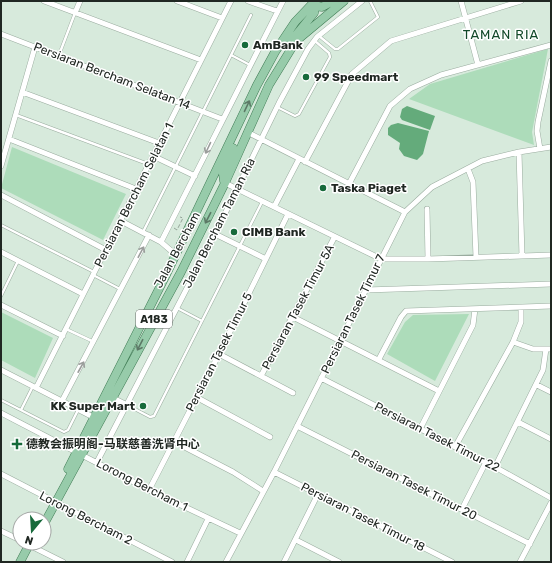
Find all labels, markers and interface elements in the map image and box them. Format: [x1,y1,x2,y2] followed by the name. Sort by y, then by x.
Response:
[463,27,539,42] district label: TAMAN RIA
[253,38,303,52] place label: AmBank
[32,40,193,113] street label: Persiaran Bercham Selatan 14
[240,40,250,50] marker: AmBank
[314,70,399,84] place label: 99 Speedmart
[301,72,311,82] marker: 99 Speedmart
[244,101,251,113] one-way arrow
[92,121,176,269] street label: Persiaran Bercham Selatan 1
[204,142,211,154] one-way arrow
[180,156,258,290] street label: Jalan Bercham Taman Ria
[331,181,407,195] place label: Taska Piaget
[318,183,328,193] marker: Taska Piaget
[151,209,203,291] street label: Jalan Bercham
[204,212,211,224] one-way arrow
[242,225,306,239] place label: CIMB Bank
[229,227,239,237] marker: CIMB Bank
[259,242,337,372] street label: Persiaran Tasek Timur 5A
[137,246,145,258] one-way arrow
[318,252,388,376] street label: Persiaran Tasek Timur 7
[183,290,255,414] street label: Persiaran Tasek Timur 5
[136,310,172,328] road number: A183
[136,339,143,351] one-way arrow
[77,361,85,373] one-way arrow
[50,399,135,413] place label: KK Super Mart
[372,399,502,475] street label: Persiaran Tasek Timur 22
[138,401,148,411] marker: KK Super Mart
[26,437,200,451] place label: 德教会振明阁-马联慈善洗肾中心
[11,438,23,450] marker: 德教会振明阁-马联慈善洗肾中心
[349,447,479,523] street label: Persiaran Tasek Timur 20
[94,456,190,514] street label: Lorong Bercham 1
[299,480,427,554] street label: Persiaran Tasek Timur 18
[37,488,135,548] street label: Lorong Bercham 2
[12,511,52,551] north arrow
[23,533,35,547] text: N

